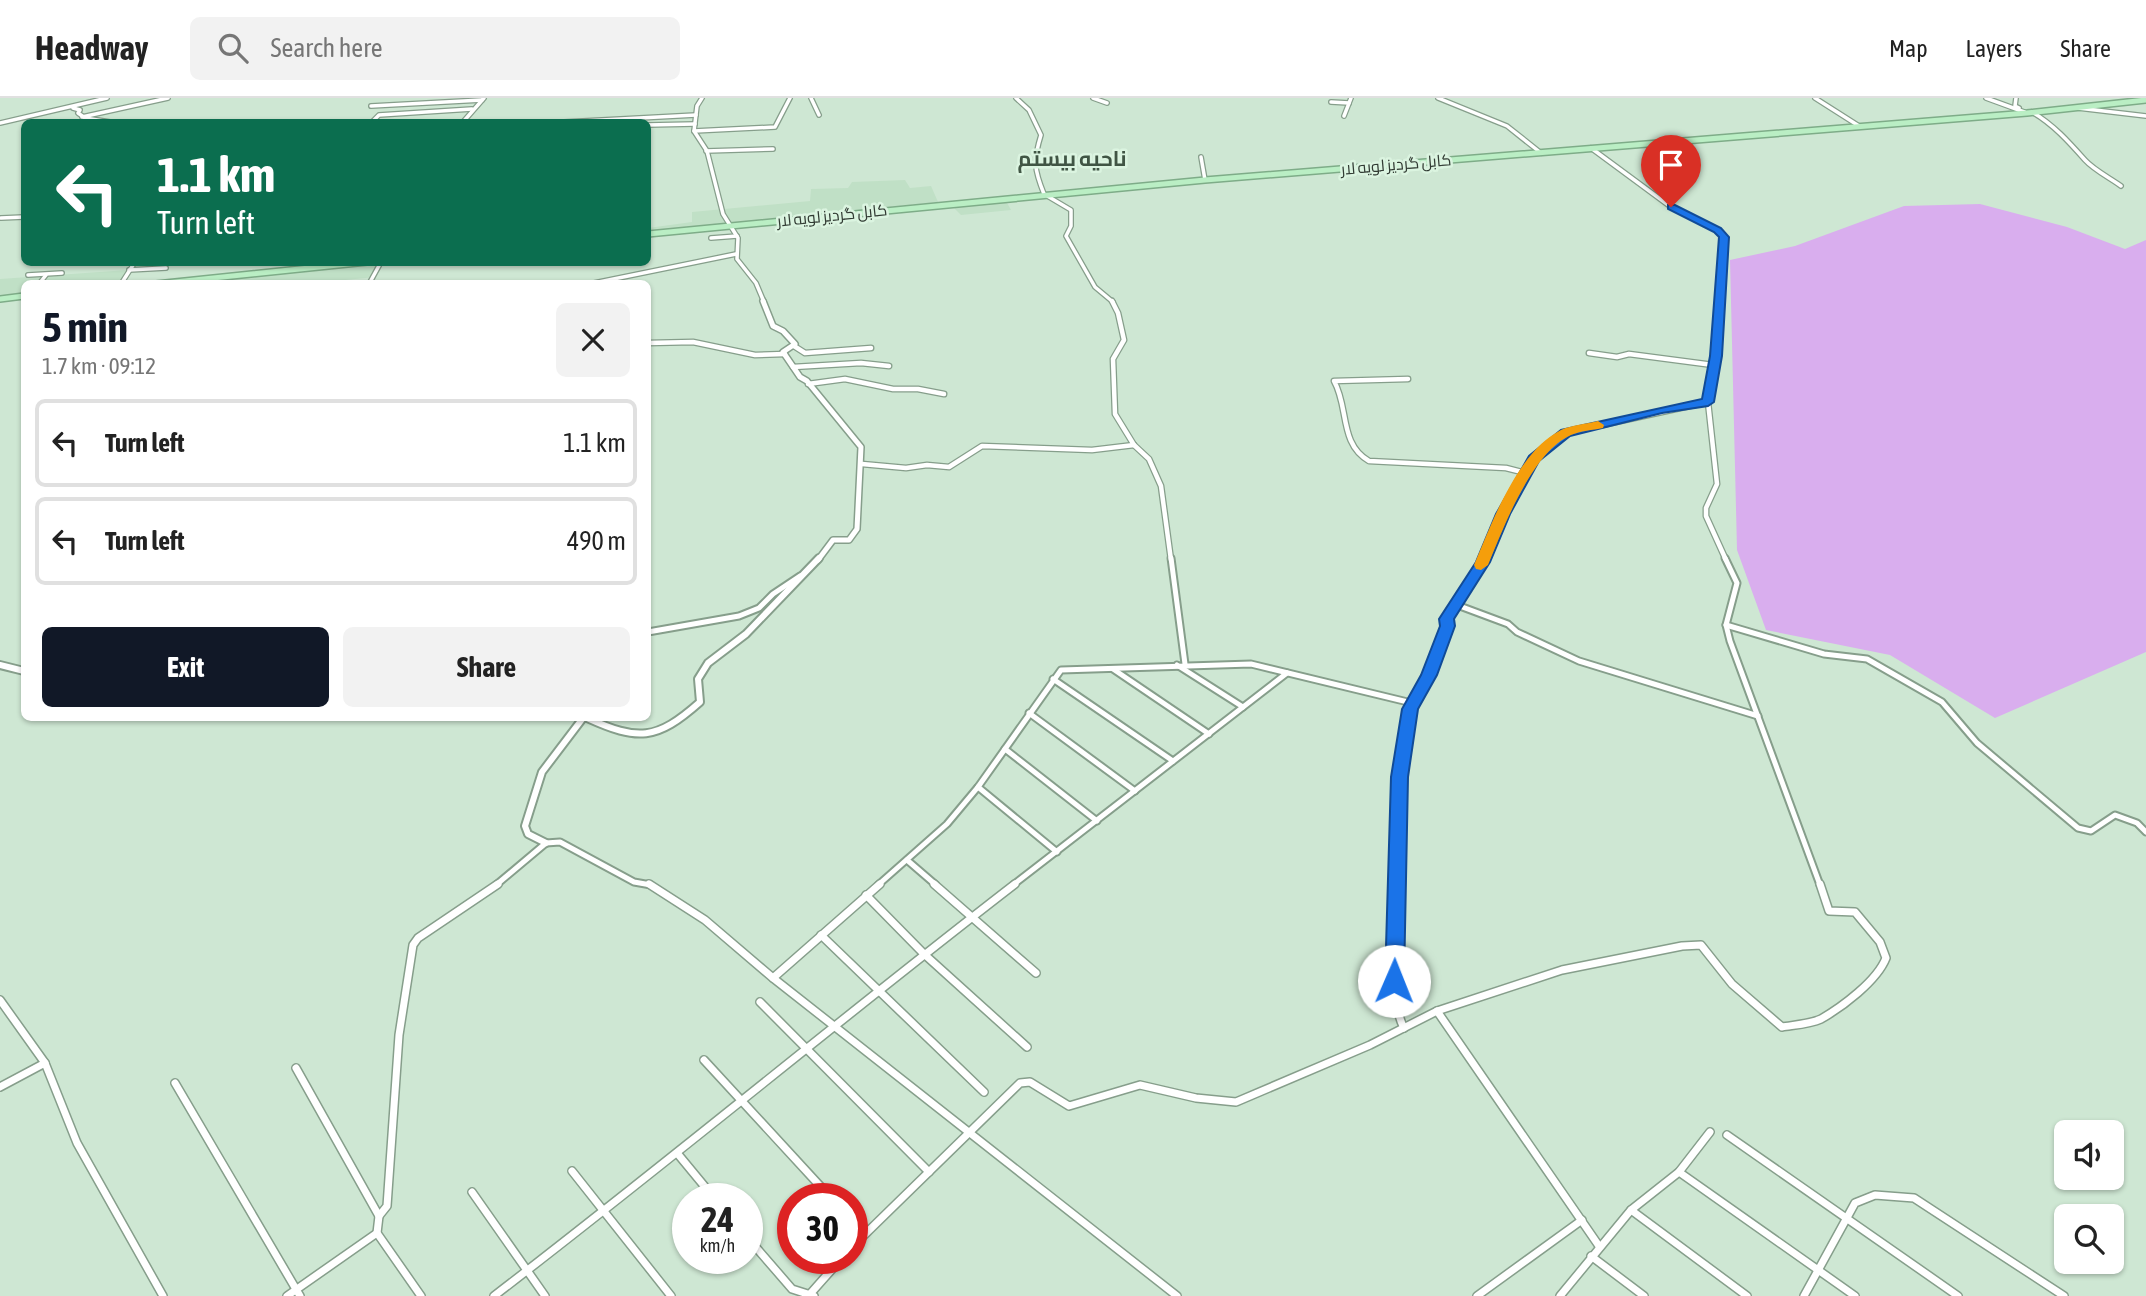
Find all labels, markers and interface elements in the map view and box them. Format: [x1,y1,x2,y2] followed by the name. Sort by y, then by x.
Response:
[190,17,680,80] search box
[35,29,148,67] text: Headway
[214,29,252,67] icon: search
[270,33,383,63] text: Search here
[1889,35,1928,62] text: Map
[1966,35,2022,62] text: Layers
[2060,35,2111,62] text: Share
[1641,135,1701,207] pin
[157,146,275,202] text: 1.1 km
[1017,146,1127,173] district label: ناحیه بیستم
[1652,146,1690,184] icon: arrive
[42,147,133,238] icon: left
[1339,150,1452,180] street label: کابل گردیز لویه لار
[775,200,888,232] street label: کابل گردیز لویه لار
[157,204,255,241] text: Turn left
[42,303,128,351] text: 5 min
[556,303,630,377] button: close
[42,353,156,379] text: 1.7 km · 09:12
[46,424,84,462] icon: left
[105,428,185,458] text: Turn left
[563,428,626,458] text: 1.1 km
[46,522,84,560] icon: left
[105,526,185,556] text: Turn left
[567,526,626,556] text: 490 m
[42,627,329,707] button: Exit
[343,627,630,707] button: Share
[1357,944,1431,1018] position arrow
[2054,1120,2124,1274] map controls
[2054,1120,2124,1190] button: sound
[777,1183,868,1274] speed limit sign: 30
[701,1199,734,1239] text: 24
[2054,1204,2124,1274] button: search
[700,1235,735,1256] text: km/h

